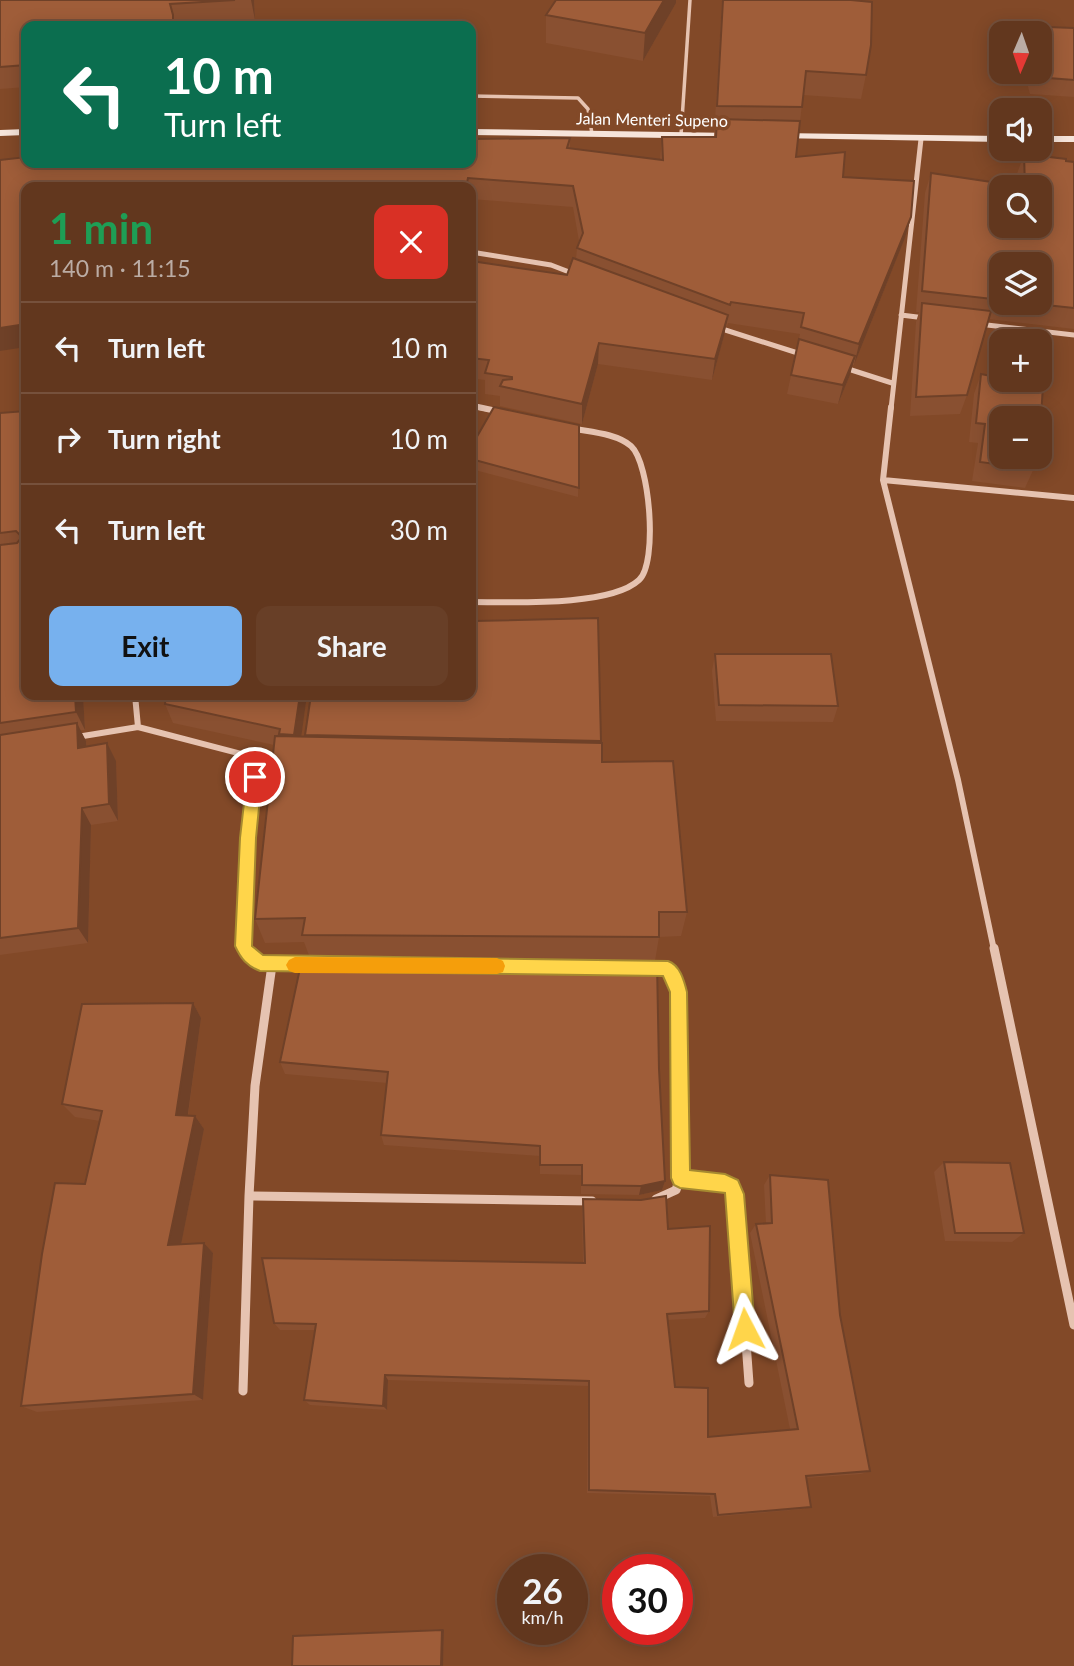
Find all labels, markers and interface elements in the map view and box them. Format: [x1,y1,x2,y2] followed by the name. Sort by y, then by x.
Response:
[989,21,1052,84] north arrow
[989,21,1052,469] map controls
[164,46,274,104] text: 10 m
[49,49,140,140] icon: left
[989,98,1052,161] button: sound
[164,105,281,144] text: Turn left
[576,108,728,130] street label: Jalan Menteri Supeno
[989,175,1052,238] button: search
[49,203,153,253] text: 1 min
[374,205,448,279] button: close
[989,252,1052,315] button: layers
[49,254,191,282] text: 140 m · 11:15
[49,329,87,367] icon: left
[989,329,1052,392] button: +
[108,332,205,364] text: Turn left
[390,332,448,364] text: 10 m
[989,406,1052,469] button: −
[49,420,87,458] icon: right
[108,423,221,455] text: Turn right
[390,423,448,455] text: 10 m
[49,511,87,549] icon: left
[108,514,205,546] text: Turn left
[390,514,448,546] text: 30 m
[49,606,242,686] button: Exit
[256,606,448,686] button: Share
[225,747,285,807] pin
[236,758,274,796] icon: arrive
[708,1292,782,1366] position arrow
[602,1554,693,1645] speed limit sign: 30
[522,1569,563,1611] text: 26
[521,1606,564,1628] text: km/h

